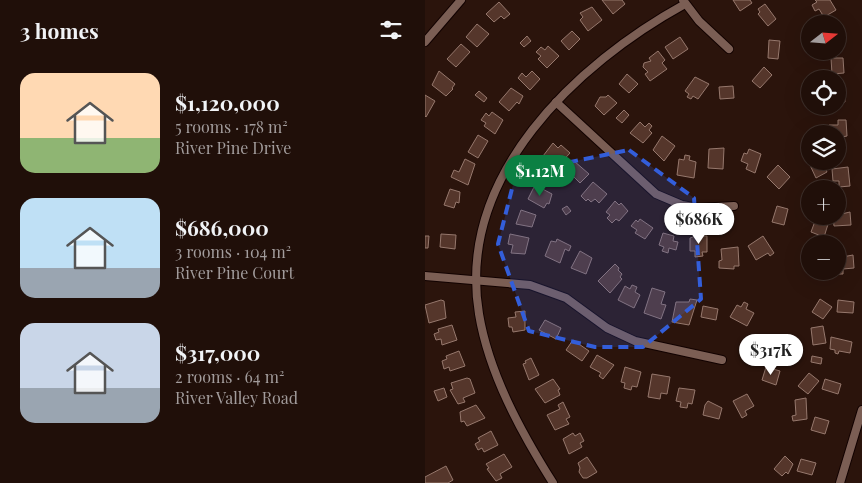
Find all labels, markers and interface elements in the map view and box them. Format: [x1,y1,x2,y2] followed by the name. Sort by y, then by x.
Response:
[801,15,846,60] north arrow
[801,15,846,280] map controls
[20,16,99,44] text: 3 homes
[377,16,405,44] icon: filters
[801,70,846,115] button: locate
[175,88,280,116] text: $1,120,000
[60,93,120,153] icon: home
[175,116,288,137] text: 5 rooms · 178 m²
[801,125,846,170] button: layers
[175,137,291,158] text: River Pine Drive
[499,154,581,197] pin: $1.12M
[516,160,564,181] text: $1.12M
[801,180,846,225] button: +
[664,202,734,245] pin: $686K
[675,208,723,229] text: $686K
[175,213,269,241] text: $686,000
[60,218,120,278] icon: home
[801,235,846,280] button: −
[175,241,291,262] text: 3 rooms · 104 m²
[175,262,294,283] text: River Pine Court
[736,334,806,376] pin: $317K
[175,338,260,366] text: $317,000
[750,339,792,360] text: $317K
[60,343,120,403] icon: home
[175,366,284,387] text: 2 rooms · 64 m²
[175,387,298,408] text: River Valley Road

